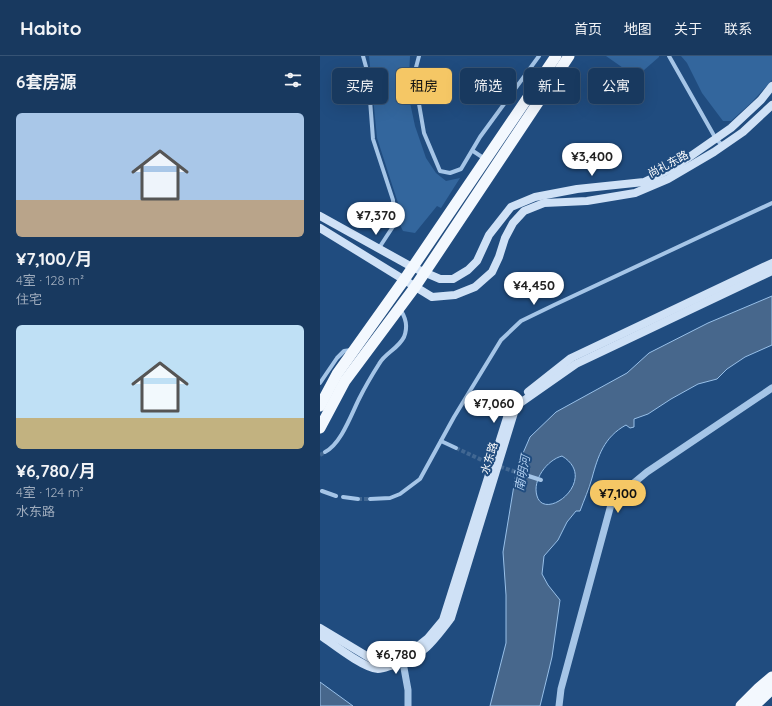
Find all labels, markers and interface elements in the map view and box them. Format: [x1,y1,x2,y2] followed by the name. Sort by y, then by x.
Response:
[20,16,82,40] text: Habito
[574,20,602,38] text: 首页
[624,20,652,38] text: 地图
[674,20,702,38] text: 关于
[724,20,752,38] text: 联系
[332,68,388,104] chip: 买房
[396,68,452,104] chip: 租房
[460,68,516,104] chip: 筛选
[524,68,580,104] chip: 新上
[588,68,644,104] chip: 公寓
[282,69,304,91] icon: filters
[16,71,76,92] text: 6套房源
[124,139,196,211] icon: home
[559,143,625,177] pin: ¥3,400
[645,147,691,181] street label: 尚礼东路
[571,148,613,164] text: ¥3,400
[343,202,409,236] pin: ¥7,370
[356,207,396,223] text: ¥7,370
[16,248,93,269] text: ¥7,100/月
[16,272,84,288] text: 4室 · 128 m²
[501,272,567,306] pin: ¥4,450
[513,277,555,293] text: ¥4,450
[16,291,42,307] text: 住宅
[124,351,196,423] icon: home
[461,390,527,424] pin: ¥7,060
[473,395,515,411] text: ¥7,060
[477,440,501,476] street label: 水东路
[511,452,533,492] water label: 南明河
[16,460,96,481] text: ¥6,780/月
[585,480,651,514] pin: ¥7,100
[16,484,84,500] text: 4室 · 124 m²
[599,485,637,501] text: ¥7,100
[16,503,55,519] text: 水东路
[363,641,429,675] pin: ¥6,780
[376,646,416,662] text: ¥6,780

